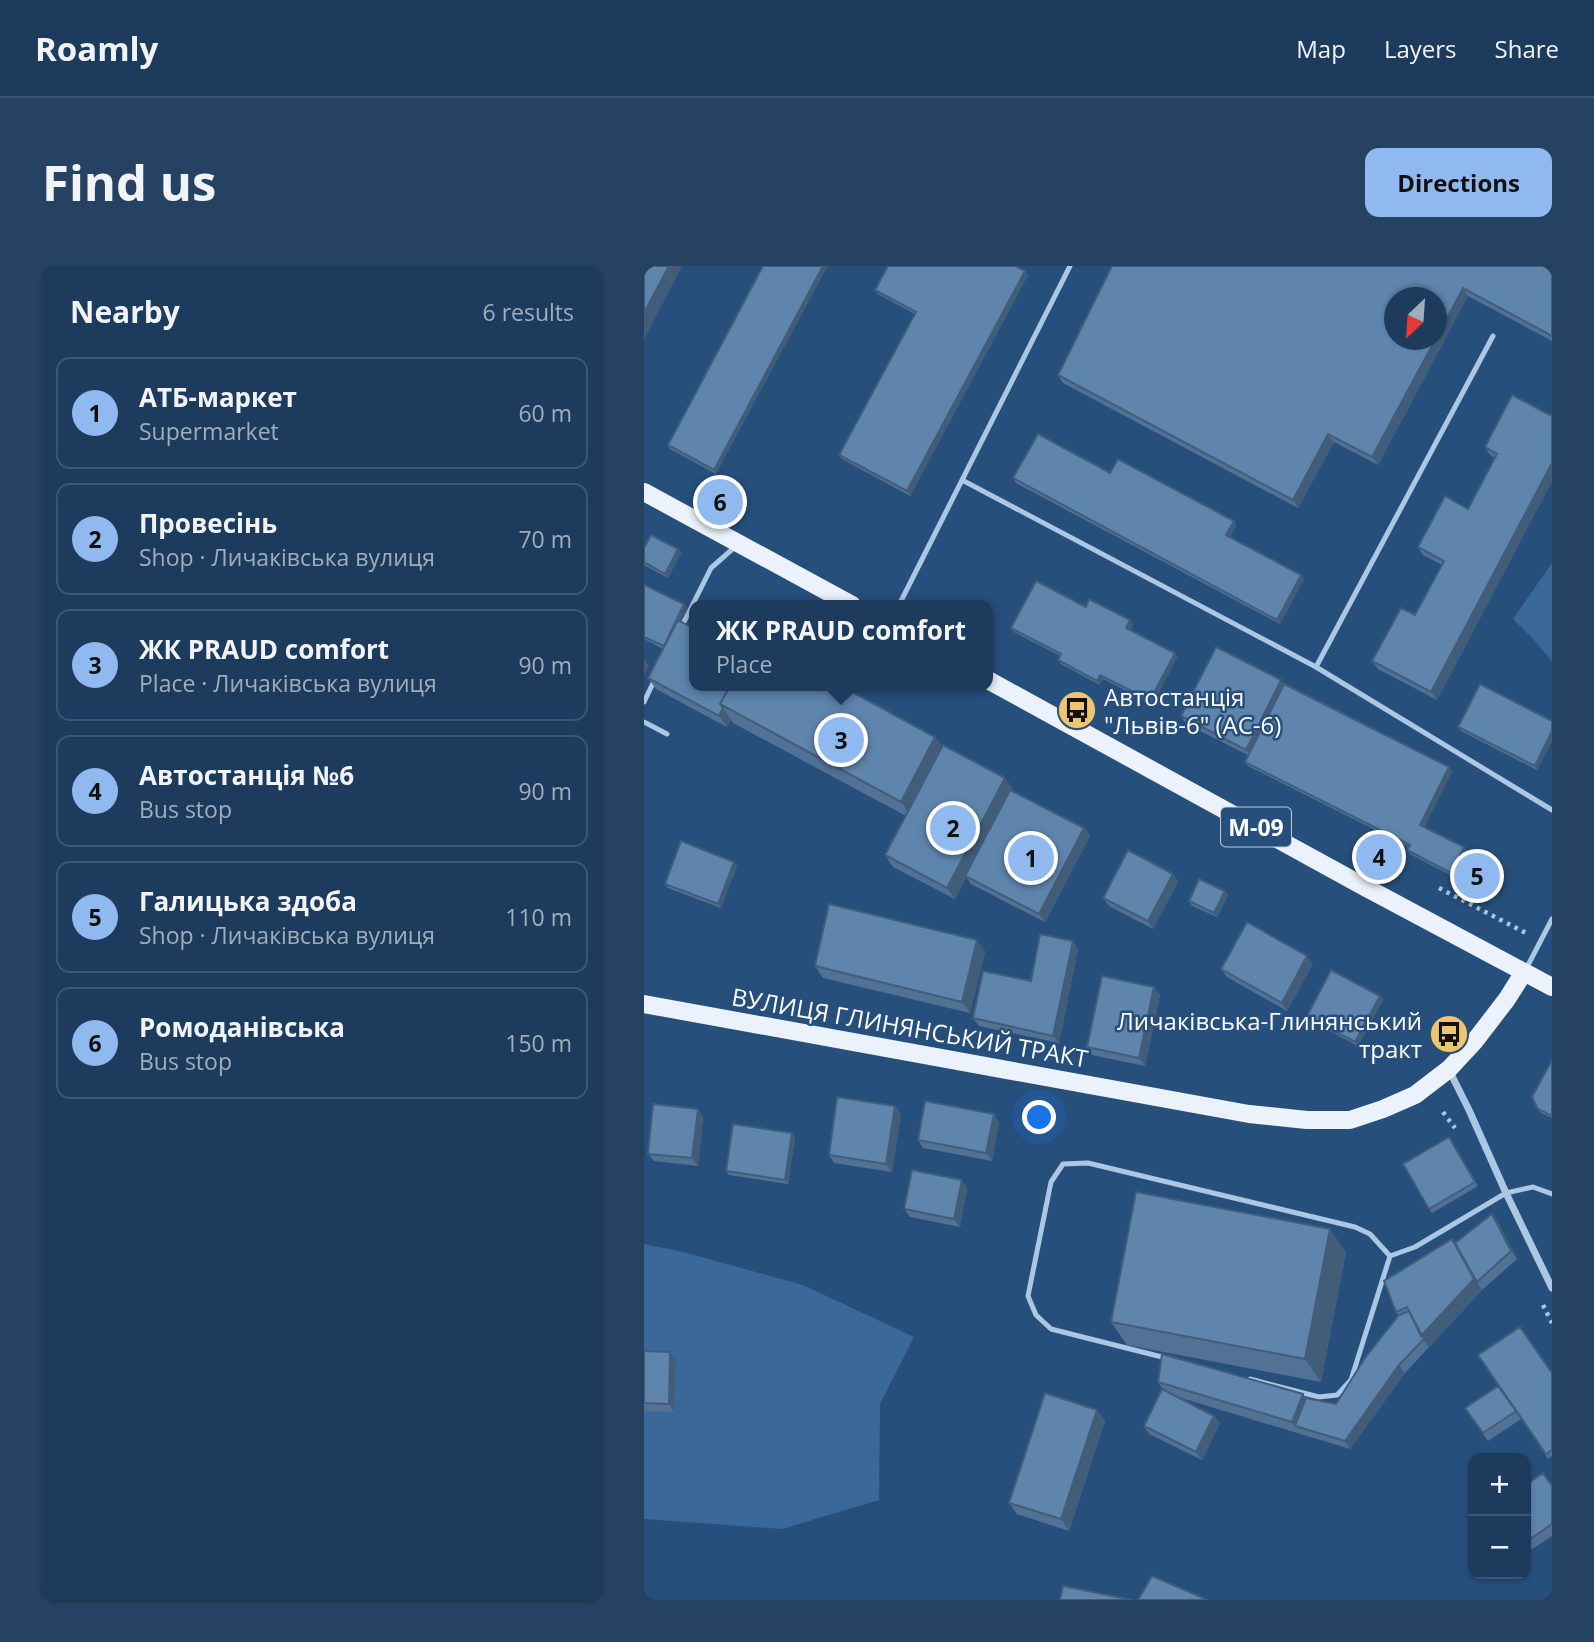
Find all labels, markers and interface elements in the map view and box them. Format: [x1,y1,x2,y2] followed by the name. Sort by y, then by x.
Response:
[35,26,158,71] text: Roamly
[1296,32,1346,65] text: Map
[1384,32,1457,65] text: Layers
[1495,32,1559,65] text: Share
[1365,148,1552,217] button: Directions
[42,149,216,215] text: Find us
[1384,287,1447,350] north arrow
[70,291,180,332] text: Nearby
[483,296,574,328] text: 6 results
[139,379,297,415] text: АТБ-маркет
[88,397,102,429] text: 1
[518,397,572,429] text: 60 m
[139,415,279,447] text: Supermarket
[697,476,743,528] pin: 6
[139,505,277,541] text: Провесінь
[88,523,102,555] text: 2
[518,523,572,555] text: 70 m
[139,541,435,573] text: Shop · Личаківська вулиця
[689,600,993,691] popup
[716,612,966,648] text: ЖК PRAUD comfort
[139,631,389,667] text: ЖК PRAUD comfort
[716,648,772,680] text: Place
[88,649,102,681] text: 3
[518,649,572,681] text: 90 m
[139,667,437,699] text: Place · Личаківська вулиця
[1104,680,1281,741] place label: Автостанція "Львів-6" (АС-6)
[1056,689,1098,731] bus stop icon: Автостанція "Львів-6" (АС-6)
[818,714,864,766] pin: 3
[139,757,354,793] text: Автостанція №6
[88,775,102,807] text: 4
[518,775,572,807] text: 90 m
[139,793,232,825] text: Bus stop
[930,802,976,854] pin: 2
[1221,807,1291,846] road number: М-09
[1356,831,1402,883] pin: 4
[1008,832,1054,884] pin: 1
[1454,850,1500,902] pin: 5
[139,883,357,919] text: Галицька здоба
[88,901,102,933] text: 5
[505,901,572,933] text: 110 m
[139,919,435,951] text: Shop · Личаківська вулиця
[729,979,1091,1075] street label: ВУЛИЦЯ ГЛИНЯНСЬКИЙ ТРАКТ
[1117,1004,1422,1065] place label: Личаківська-Глинянський тракт
[139,1009,345,1045] text: Ромоданівська
[1428,1013,1470,1055] bus stop icon: Личаківська-Глинянський тракт
[88,1027,102,1059] text: 6
[505,1027,572,1059] text: 150 m
[139,1045,232,1077] text: Bus stop
[1022,1100,1056,1134] your location
[1468,1453,1531,1579] map controls
[1468,1453,1531,1516] button: +
[1468,1516,1531,1579] button: −

